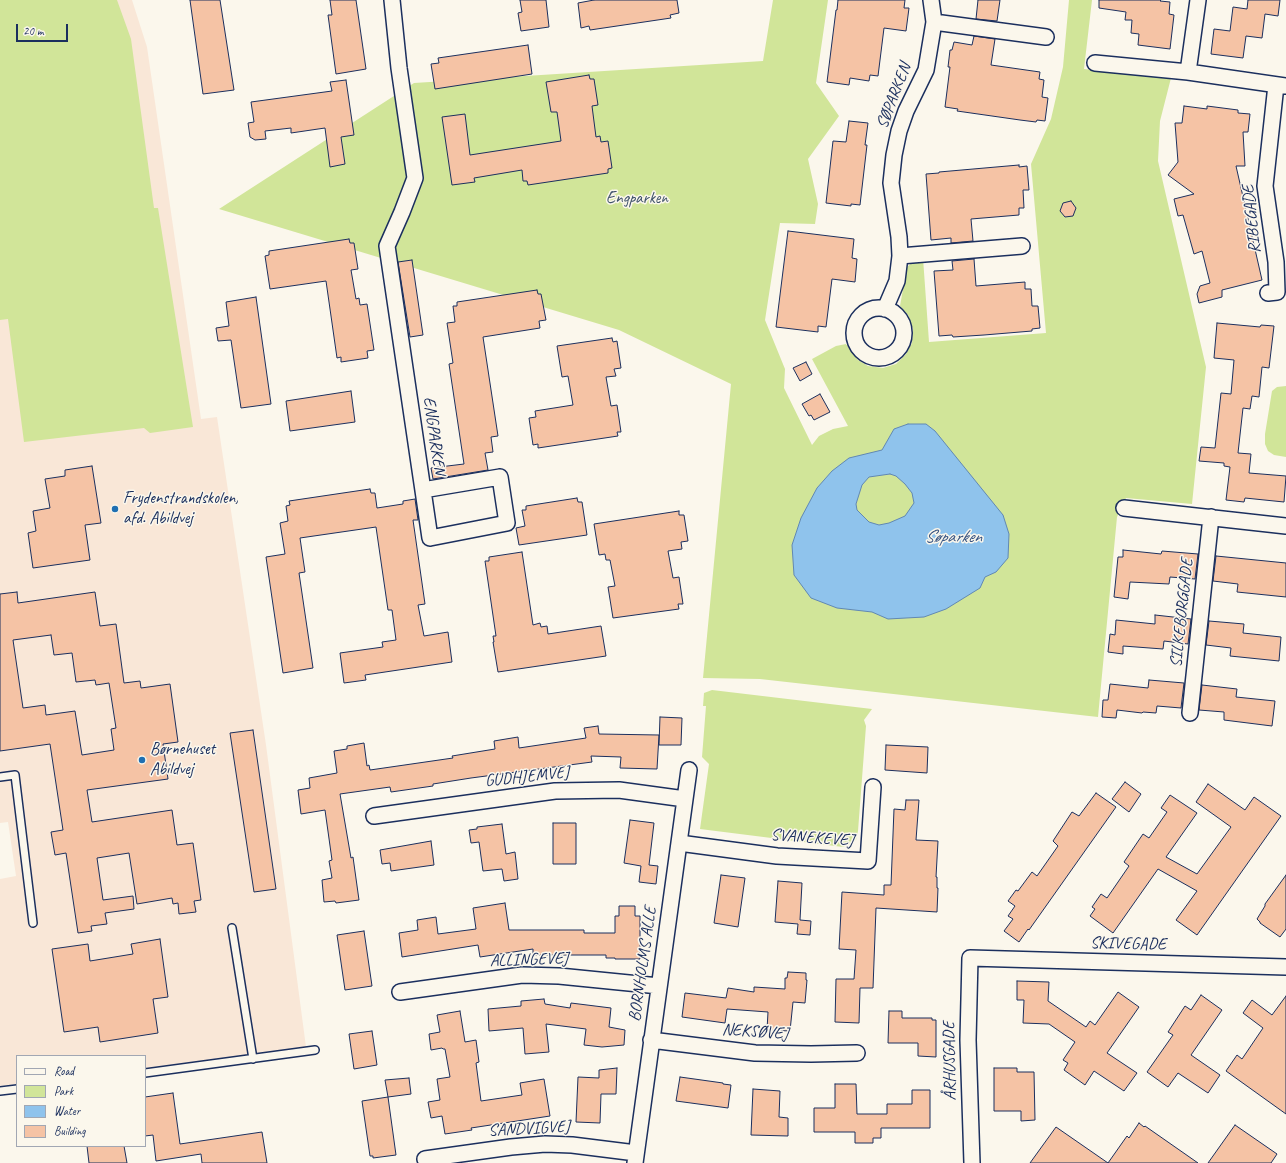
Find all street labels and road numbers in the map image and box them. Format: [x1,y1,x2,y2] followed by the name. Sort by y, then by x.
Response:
[872,60,916,132] street label: SØPARKEN
[1238,184,1266,254] street label: RIBEGADE
[418,396,450,476] street label: ENGPARKEN
[1166,558,1198,668] street label: SILKEBORGGADE
[484,762,570,792] street label: GUDHJEMVEJ
[770,825,854,851] street label: SVANEKEVEJ
[625,905,661,1023] street label: BORNHOLMS ALLE
[1090,933,1166,955] street label: SKIVEGADE
[489,948,569,972] street label: ALLINGEVEJ
[721,1020,789,1044] street label: NEKSØVEJ
[939,1021,961,1101] street label: ÅRHUSGADE
[488,1117,570,1141] street label: SANDVIGVEJ

